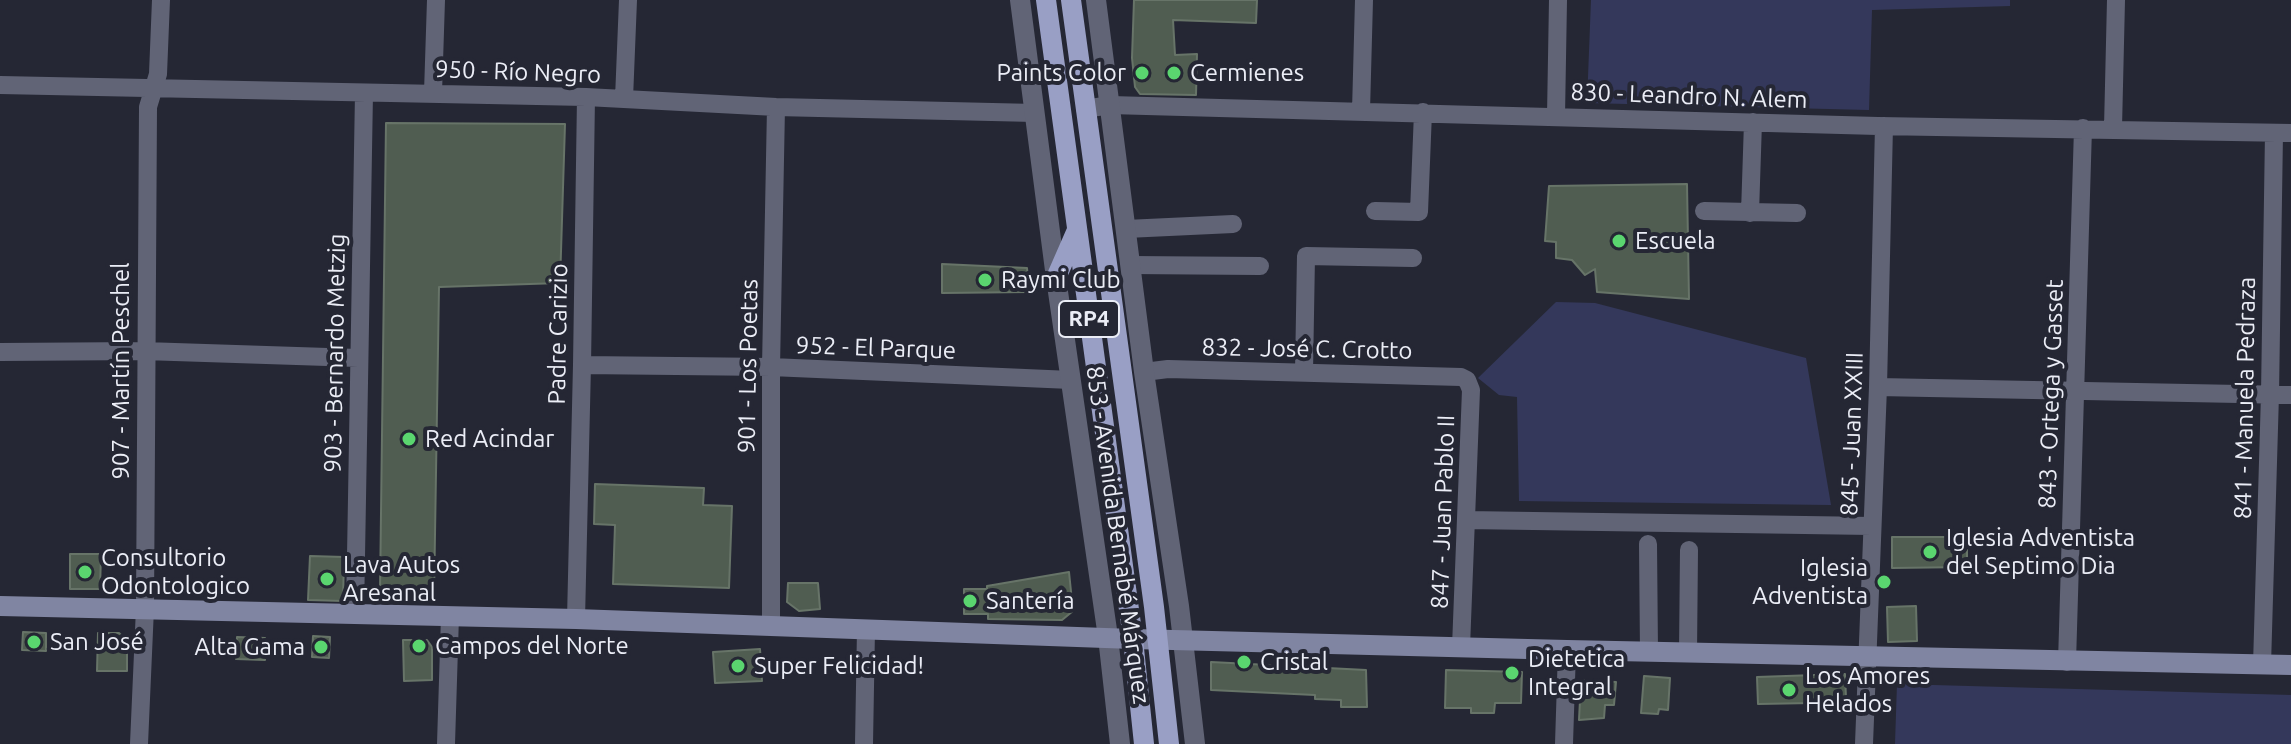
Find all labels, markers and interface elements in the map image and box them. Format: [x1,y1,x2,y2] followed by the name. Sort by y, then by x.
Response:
[434,55,602,89] street label: 950 - Río Negro
[996,59,1126,87] place label: Paints Color
[1190,59,1304,87] place label: Cermienes
[1133,64,1151,82] marker: Paints Color
[1165,64,1183,82] marker: Cermienes
[1570,77,1808,115] street label: 830 - Leandro N. Alem
[1635,227,1716,255] place label: Escuela
[1610,232,1628,250] marker: Escuela
[319,233,351,473] street label: 903 - Bernardo Metzig
[107,262,135,480] street label: 907 - Martín Peschel
[542,263,574,405] street label: Padre Carizio
[1001,266,1121,294] place label: Raymi Club
[976,271,994,289] marker: Raymi Club
[2228,277,2262,519] street label: 841 - Manuela Pedraza
[732,279,764,453] street label: 901 - Los Poetas
[2033,279,2069,509] street label: 843 - Ortega y Gasset
[1059,301,1119,337] road number: RP4
[795,331,957,365] street label: 952 - El Parque
[1201,333,1413,365] street label: 832 - José C. Crotto
[1835,352,1869,516] street label: 845 - Juan XXIII
[1080,364,1156,706] street label: 853 - Avenida Bernabé Márquez
[1425,414,1461,610] street label: 847 - Juan Pablo II
[425,425,554,453] place label: Red Acindar
[400,430,418,448] marker: Red Acindar
[1946,524,2135,580] place label: Iglesia Adventista del Septimo Dia
[1921,543,1939,561] marker: Iglesia Adventista del Septimo Dia
[101,544,250,600] place label: Consultorio Odontologico
[343,551,460,607] place label: Lava Autos Aresanal
[1752,554,1868,610] place label: Iglesia Adventista
[76,563,94,581] marker: Consultorio Odontologico
[318,570,336,588] marker: Lava Autos Aresanal
[1875,573,1893,591] marker: Iglesia Adventista
[986,587,1075,615] place label: Santería
[961,592,979,610] marker: Santería
[50,628,144,656] place label: San José
[435,632,629,660] place label: Campos del Norte
[25,633,43,651] marker: San José
[195,633,305,661] place label: Alta Gama
[410,637,428,655] marker: Campos del Norte
[312,638,330,656] marker: Alta Gama
[1528,645,1625,701] place label: Dietetica Integral
[1260,648,1328,676] place label: Cristal
[754,652,924,680] place label: Super Felicidad!
[1235,653,1253,671] marker: Cristal
[729,657,747,675] marker: Super Felicidad!
[1805,662,1930,718] place label: Los Amores Helados
[1503,664,1521,682] marker: Dietetica Integral
[1780,681,1798,699] marker: Los Amores Helados

